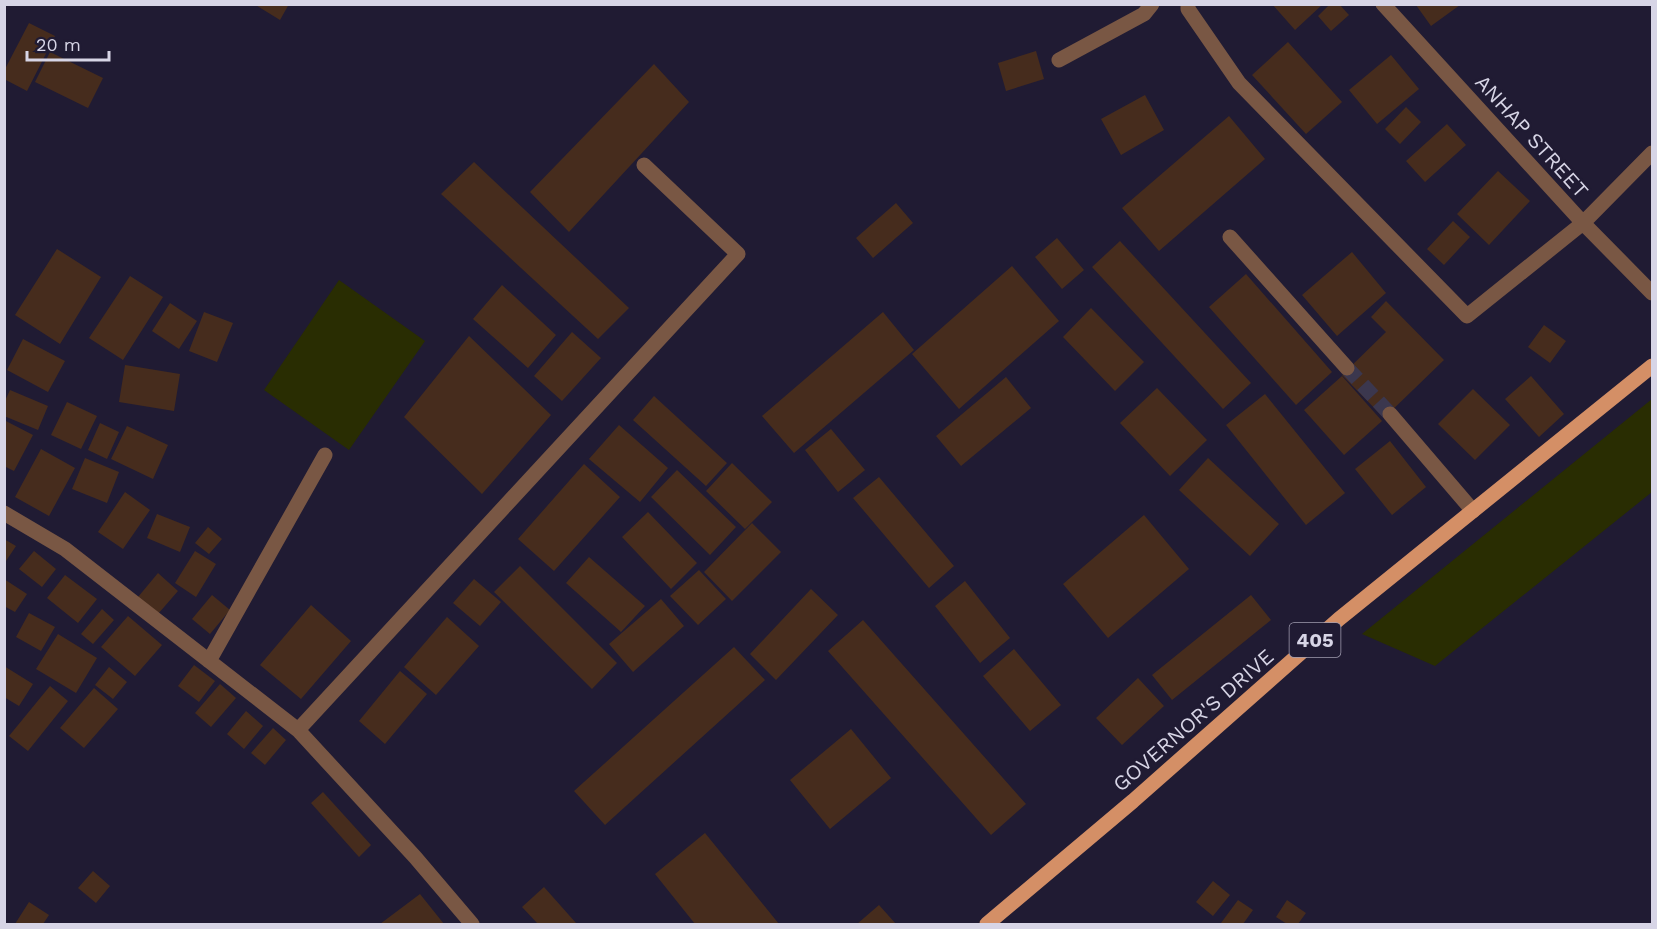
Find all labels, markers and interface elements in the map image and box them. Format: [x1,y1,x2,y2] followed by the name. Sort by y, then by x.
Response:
[27,24,110,62] scale bar
[36,34,81,55] text: 20 m
[1470,69,1594,203] street label: ANHAP STREET
[1290,623,1340,657] road number: 405
[1108,643,1278,797] street label: GOVERNOR'S DRIVE

